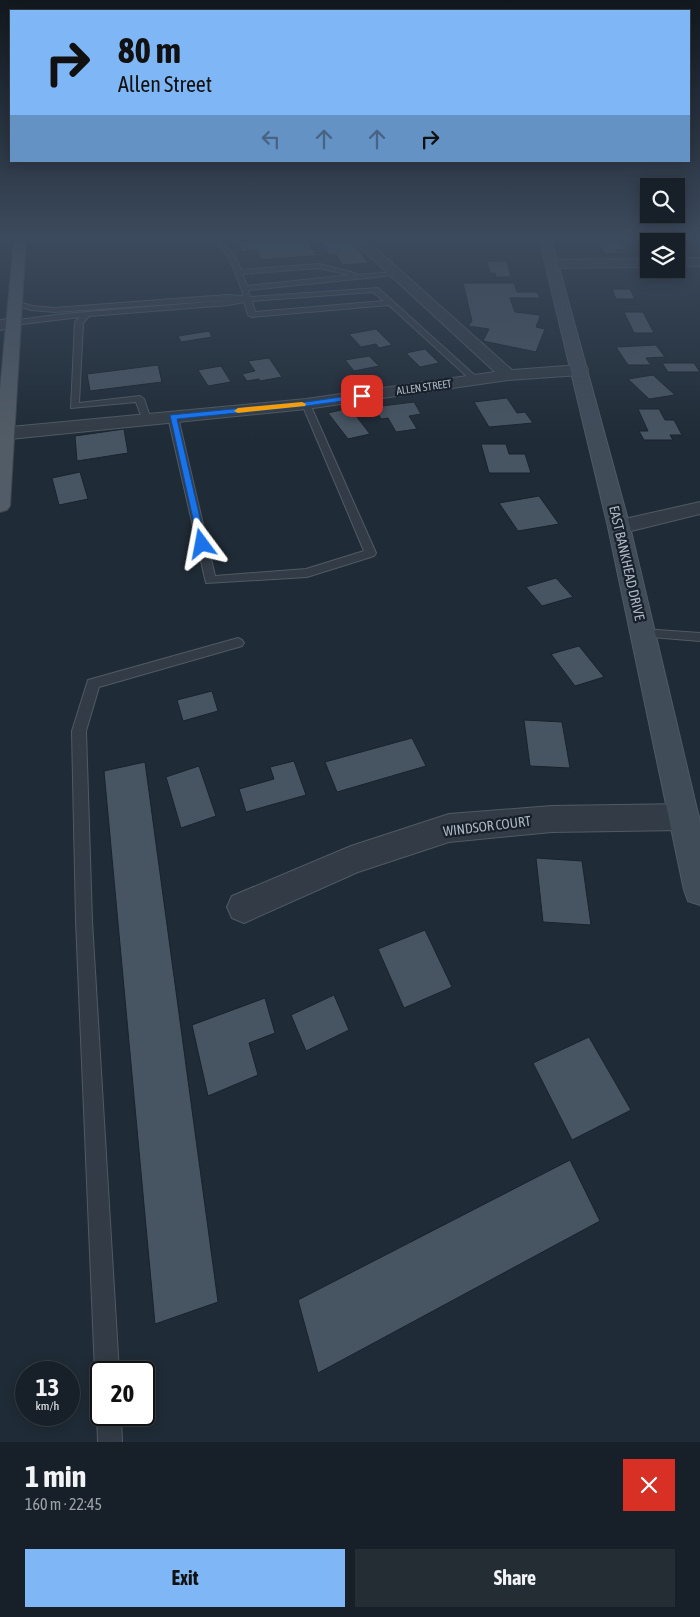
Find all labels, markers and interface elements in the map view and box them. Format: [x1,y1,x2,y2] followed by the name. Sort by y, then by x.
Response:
[35,30,100,95] icon: right
[118,30,181,70] text: 80 m
[118,71,212,97] text: Allen Street
[257,125,285,153] icon: left
[310,125,338,153] icon: ahead
[363,125,391,153] icon: ahead
[416,125,444,153] icon: right
[640,178,685,278] map controls
[640,178,685,223] button: search
[640,233,685,278] button: layers
[341,375,383,417] pin
[396,377,453,397] street label: ALLEN STREET
[348,382,376,410] icon: arrive
[606,504,648,622] street label: EAST BANKHEAD DRIVE
[175,517,227,569] position arrow
[442,813,532,839] street label: WINDSOR COURT
[90,1361,155,1426] speed limit sign: 20
[36,1373,59,1401] text: 13
[36,1399,59,1413] text: km/h
[25,1459,86,1493] text: 1 min
[623,1459,675,1511] button: close
[25,1495,102,1513] text: 160 m · 22:45
[25,1549,345,1607] button: Exit
[355,1549,675,1607] button: Share

